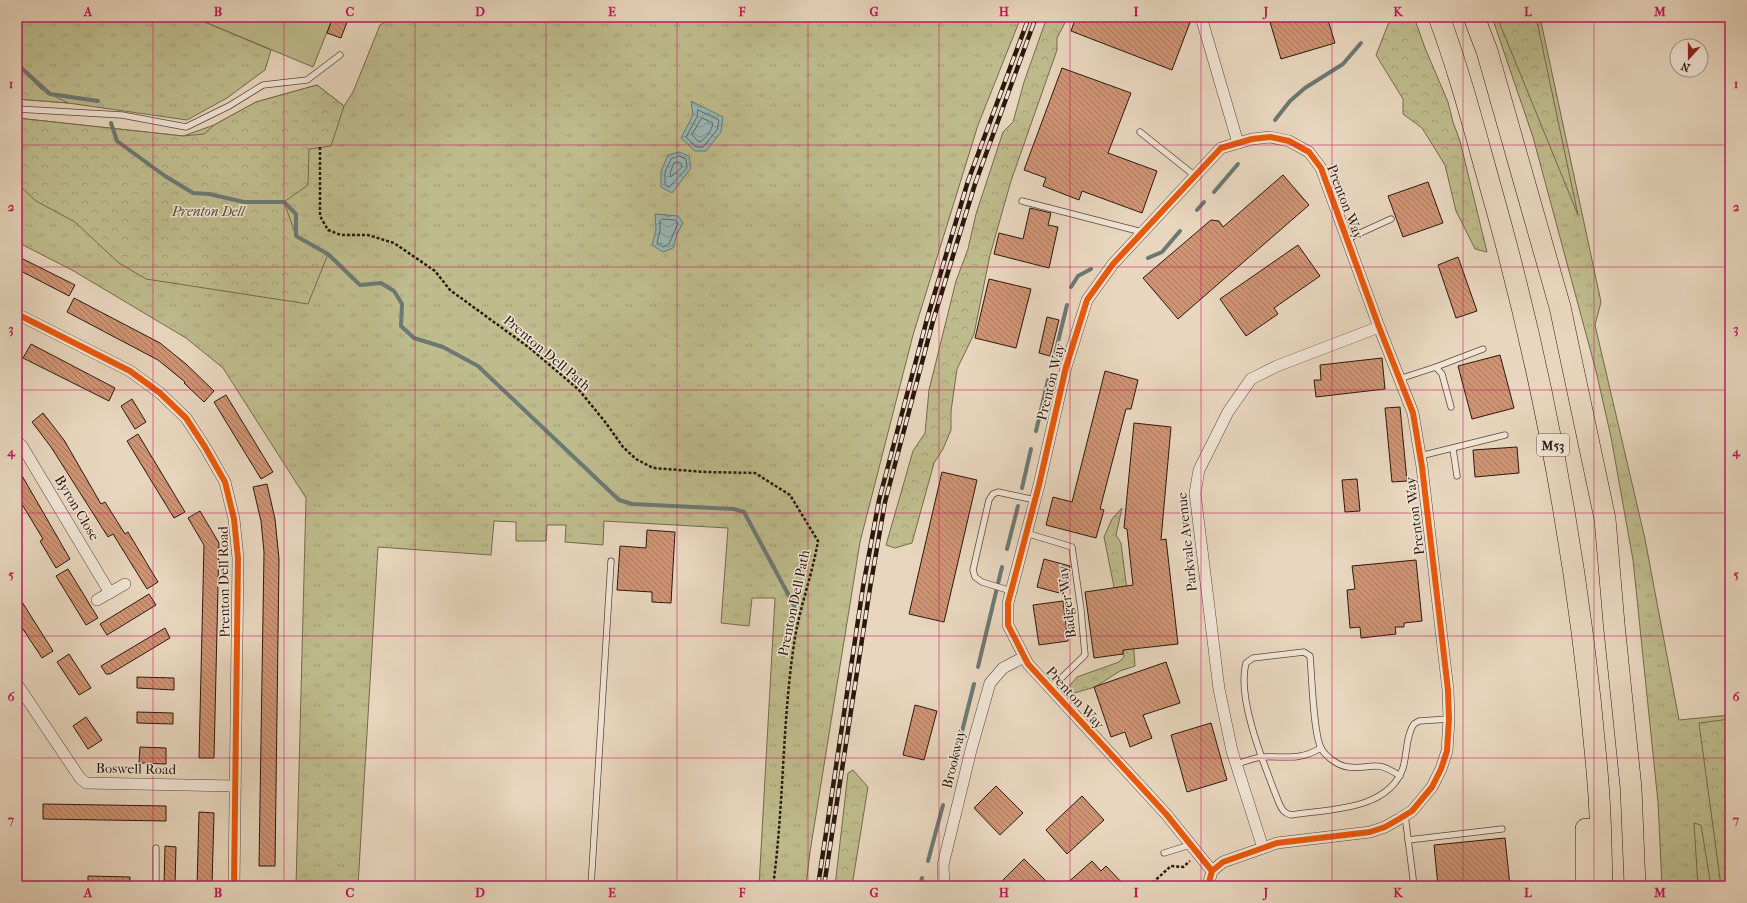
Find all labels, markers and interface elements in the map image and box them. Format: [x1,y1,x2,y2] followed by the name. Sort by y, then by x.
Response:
[83,4,93,19] text: A
[214,4,223,19] text: B
[346,4,355,19] text: C
[475,4,485,19] text: D
[608,4,616,19] text: E
[738,4,746,19] text: F
[869,4,879,19] text: G
[999,4,1010,19] text: H
[1133,4,1139,19] text: I
[1262,4,1269,20] text: J
[1393,4,1404,19] text: K
[1524,4,1533,19] text: L
[1653,4,1666,19] text: M
[1669,38,1709,78] north arrow
[1679,59,1692,74] text: N
[9,76,14,91] text: 1
[1734,76,1739,91] text: 1
[1323,162,1367,242] street label: Prenton Way
[8,199,15,214] text: 2
[1733,199,1740,214] text: 2
[171,203,246,220] park label: Prenton Dell
[500,312,594,394] street label: Prenton Dell Path
[8,321,14,337] text: 3
[1733,321,1739,337] text: 3
[1033,341,1069,422] street label: Prenton Way
[1537,434,1569,456] road number: M53
[6,444,16,460] text: 4
[1731,444,1741,460] text: 4
[51,472,103,544] street label: Byron Close
[1402,475,1428,556] street label: Prenton Way
[1173,491,1201,593] street label: Parkvale Avenue
[215,526,233,638] street label: Prenton Dell Road
[774,548,814,658] street label: Prenton Dell Path
[1054,564,1080,639] street label: Badger Way
[8,567,14,582] text: 5
[1733,567,1739,582] text: 5
[1042,663,1108,733] street label: Prenton Way
[7,689,15,704] text: 6
[1732,689,1740,704] text: 6
[938,727,970,790] street label: Brookway
[96,760,177,778] street label: Boswell Road
[7,812,15,827] text: 7
[1732,812,1740,827] text: 7
[83,885,93,900] text: A
[214,885,223,900] text: B
[346,885,355,900] text: C
[475,885,485,900] text: D
[608,885,616,900] text: E
[738,885,746,900] text: F
[869,885,879,900] text: G
[999,885,1010,900] text: H
[1133,885,1139,900] text: I
[1262,885,1269,901] text: J
[1393,885,1404,900] text: K
[1524,885,1533,900] text: L
[1653,885,1666,900] text: M

